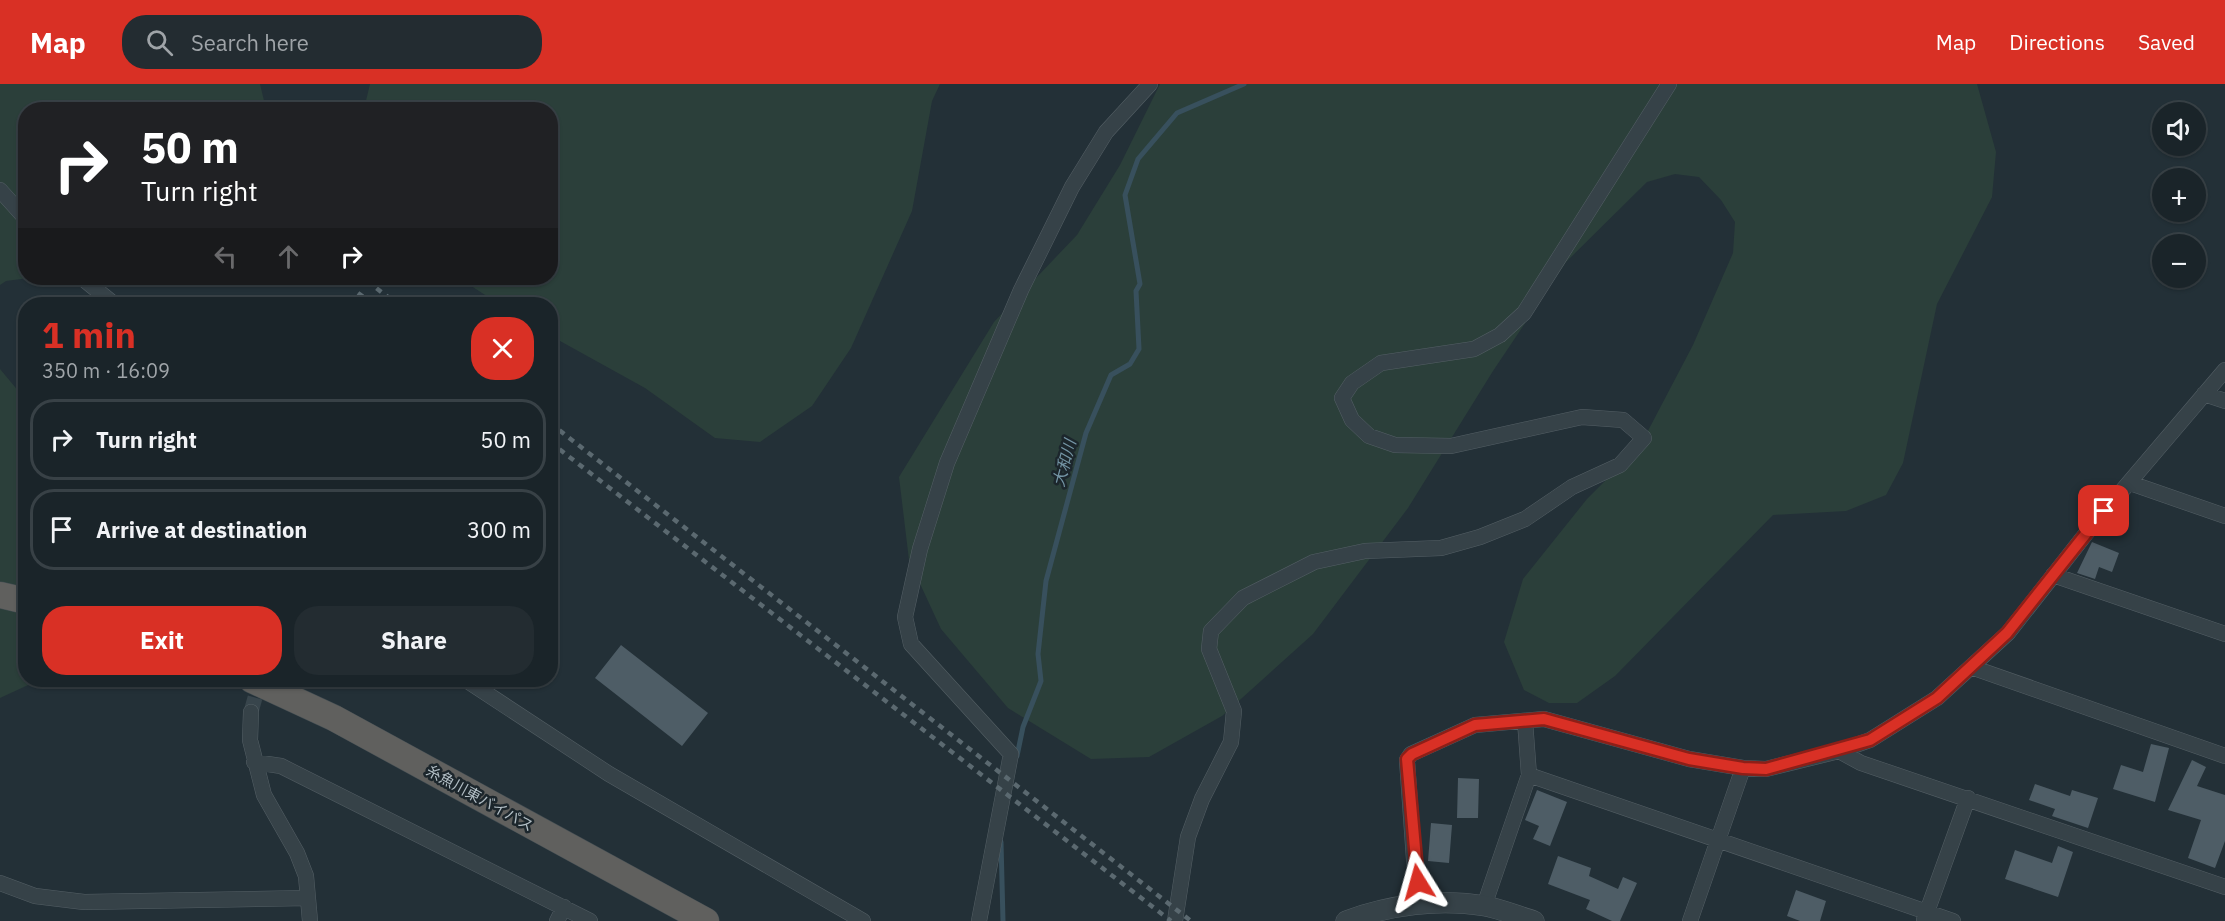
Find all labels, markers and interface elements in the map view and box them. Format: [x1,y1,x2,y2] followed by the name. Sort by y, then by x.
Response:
[122,15,542,69] search box
[30,24,86,61] text: Map
[143,26,176,59] icon: search
[191,28,309,57] text: Search here
[1936,28,1976,56] text: Map
[2009,28,2105,56] text: Directions
[2138,28,2195,56] text: Saved
[2152,102,2206,288] map controls
[2152,102,2206,156] button: sound
[141,120,239,175] text: 50 m
[42,126,120,204] icon: right
[2152,168,2206,222] button: +
[141,173,258,208] text: Turn right
[2152,234,2206,288] button: −
[209,240,242,273] icon: left
[272,240,305,273] icon: ahead
[335,240,368,273] icon: right
[42,311,136,358] text: 1 min
[471,317,534,380] button: close
[42,357,170,384] text: 350 m · 16:09
[45,423,78,456] icon: right
[96,425,197,454] text: Turn right
[480,425,531,454] text: 50 m
[1048,435,1080,489] water label: 大和川
[2078,485,2129,536] pin
[2087,494,2120,527] icon: arrive
[45,513,78,546] icon: arrive
[96,515,307,544] text: Arrive at destination
[467,515,531,544] text: 300 m
[42,606,282,675] button: Exit
[294,606,534,675] button: Share
[423,761,537,835] street label: 糸魚川東バイパス
[1386,850,1450,914] position arrow

